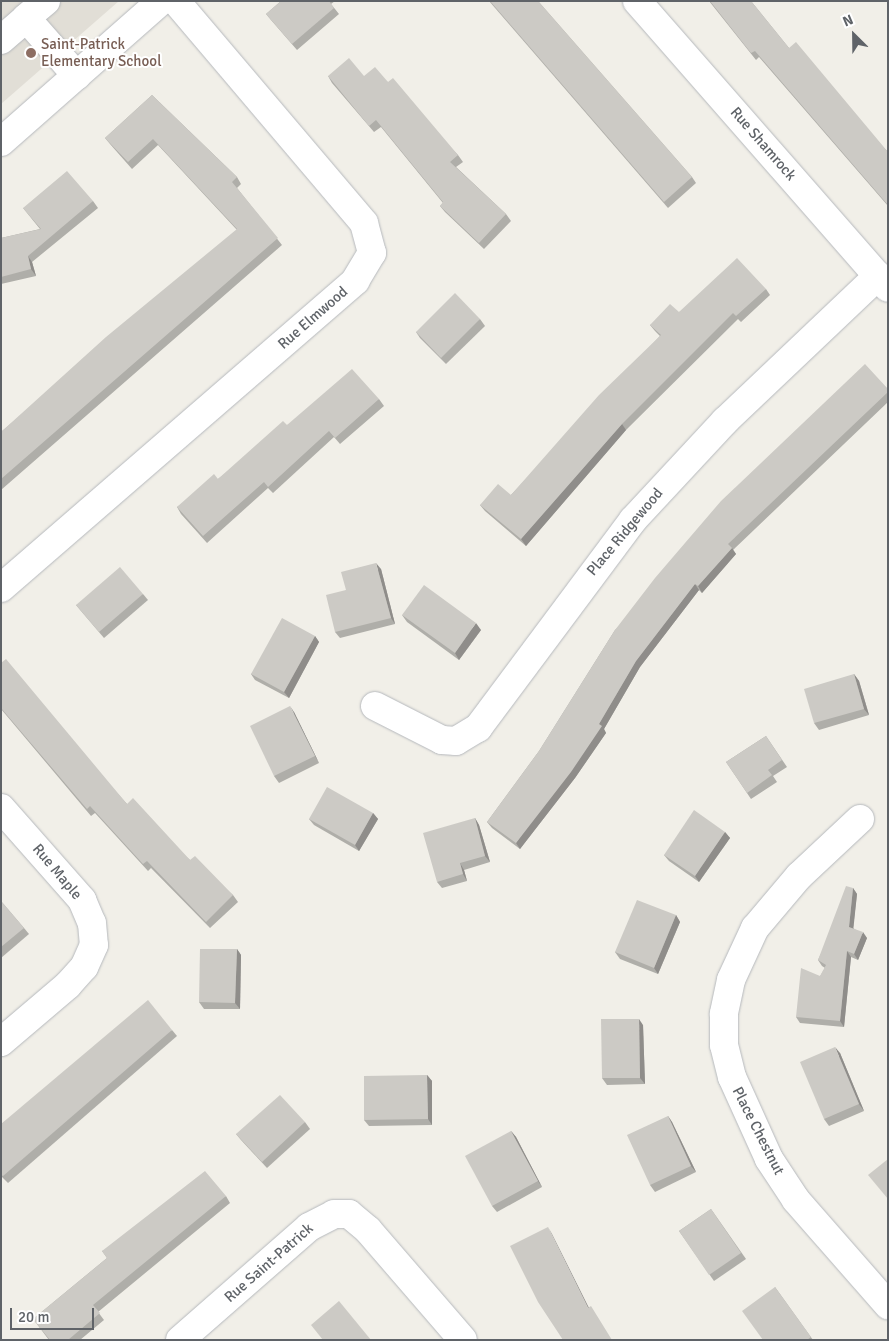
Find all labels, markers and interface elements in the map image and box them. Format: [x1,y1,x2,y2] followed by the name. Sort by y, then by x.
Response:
[829,10,879,60] north arrow
[840,11,856,30] text: N
[41,35,162,70] place label: Saint-Patrick Elementary School
[25,47,37,59] marker: Saint-Patrick Elementary School
[726,104,800,184] street label: Rue Shamrock
[274,283,352,353] street label: Rue Elmwood
[583,485,667,579] street label: Place Ridgewood
[29,841,85,903] street label: Rue Maple
[728,1084,788,1178] street label: Place Chestnut
[221,1220,317,1306] street label: Rue Saint-Patrick
[12,1298,96,1330] scale bar
[18,1308,49,1326] text: 20 m

